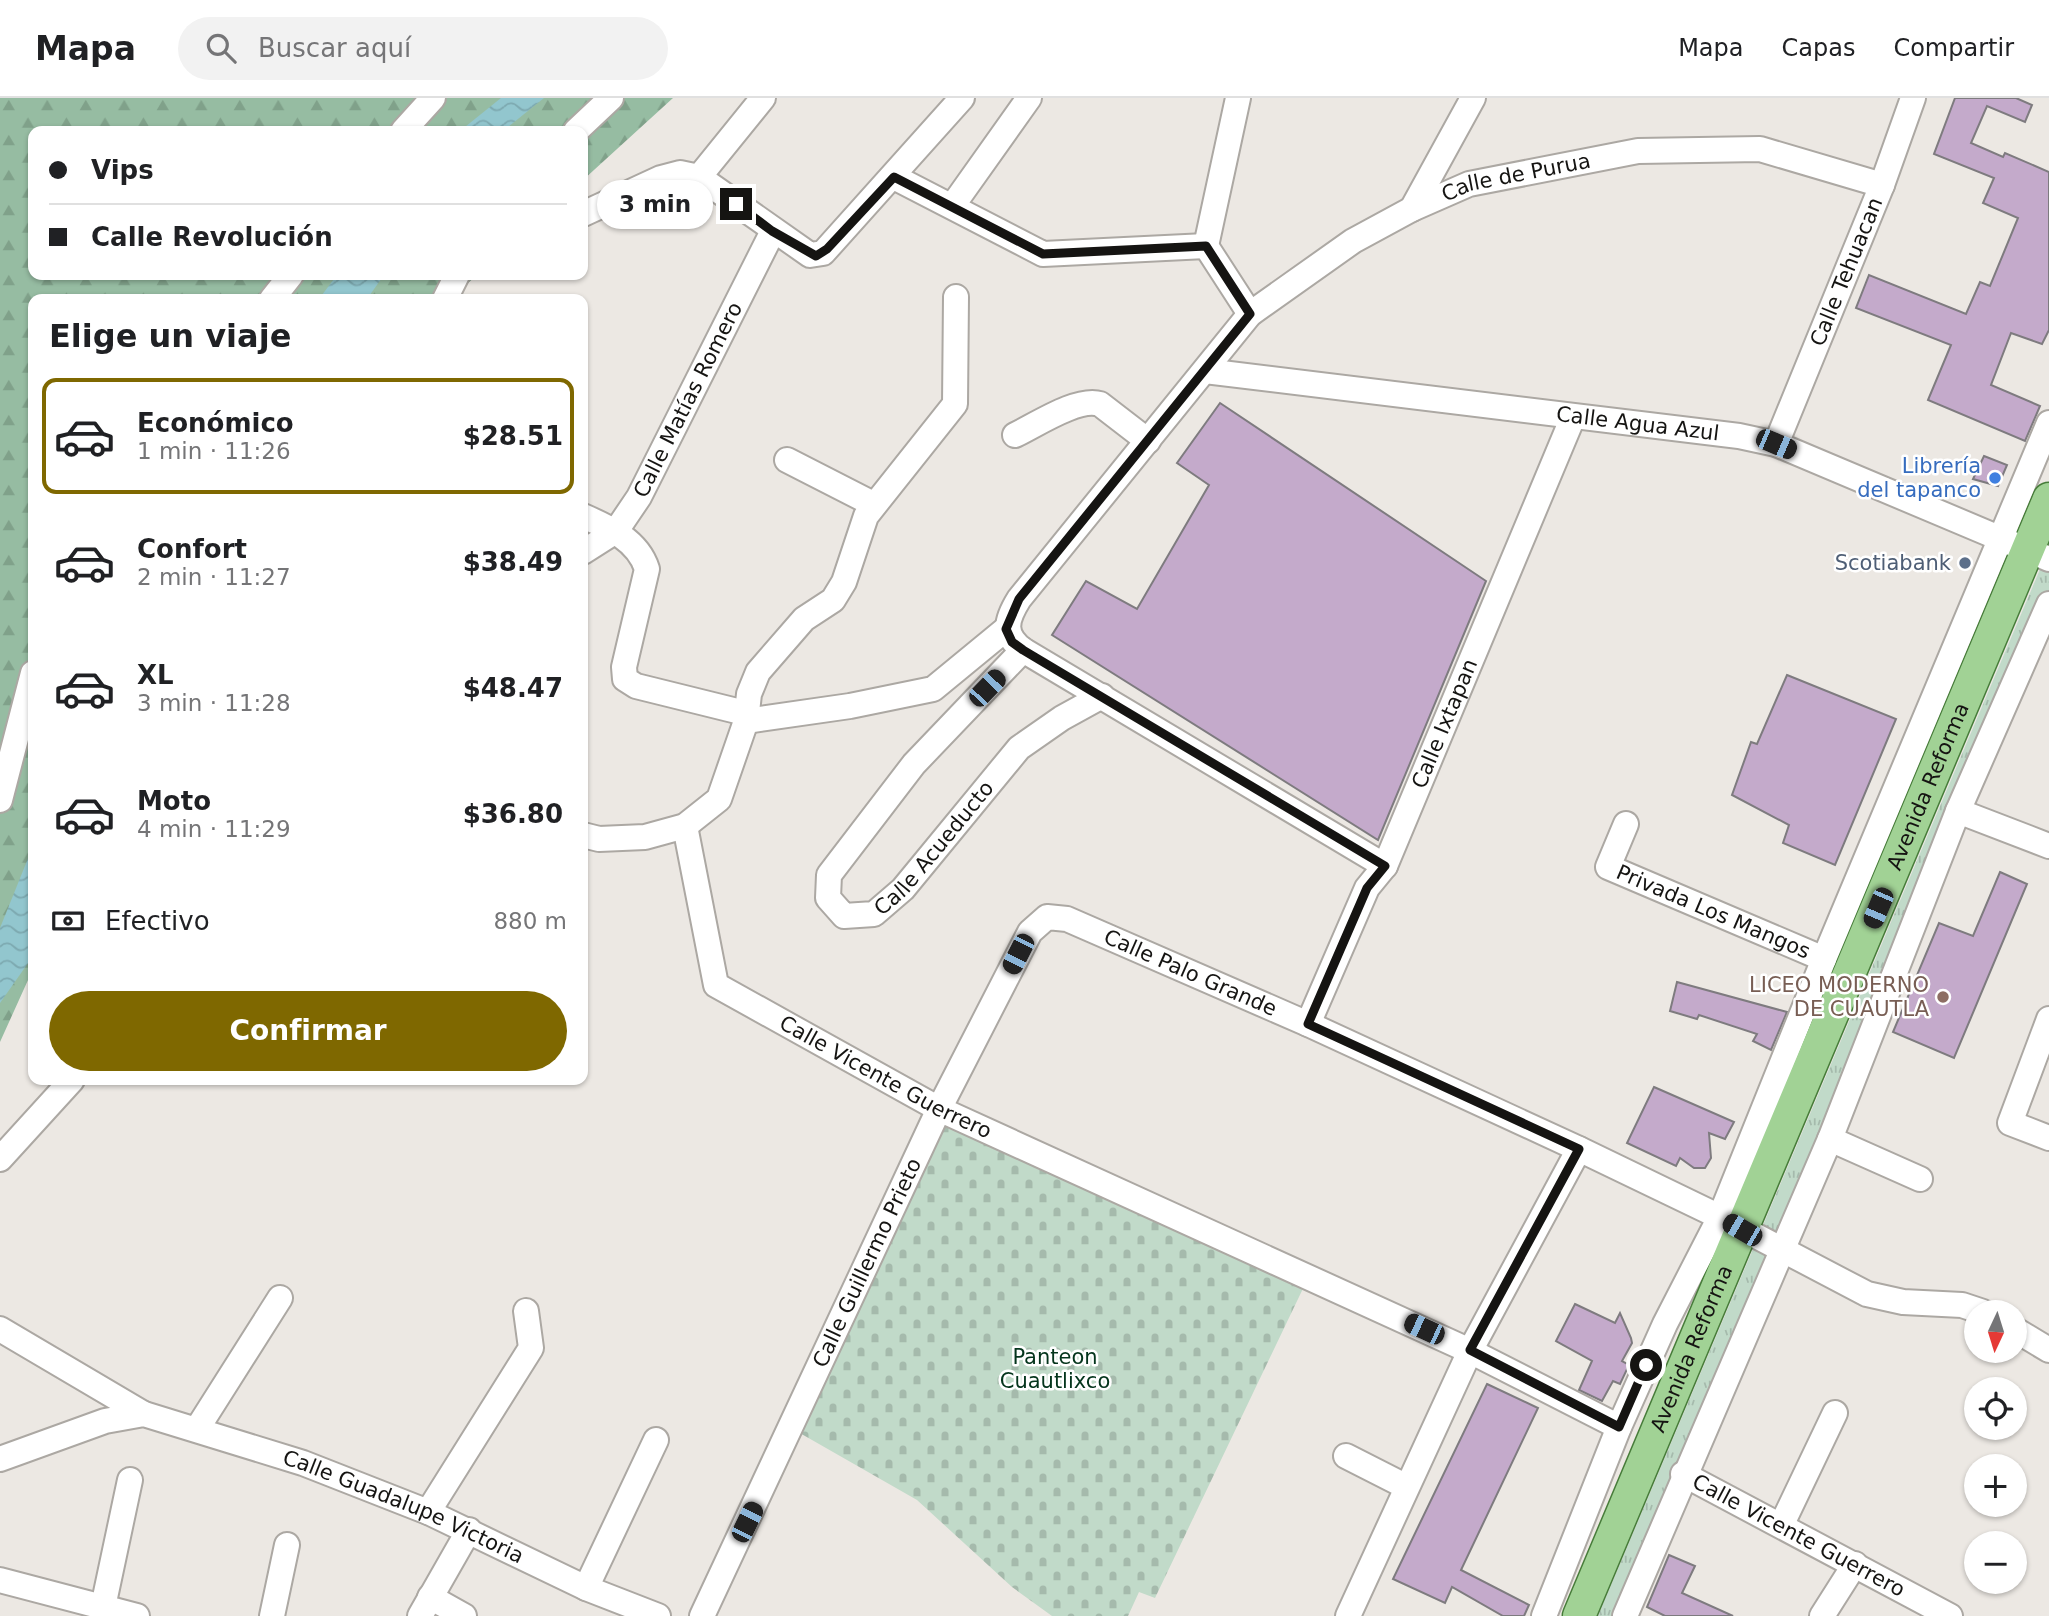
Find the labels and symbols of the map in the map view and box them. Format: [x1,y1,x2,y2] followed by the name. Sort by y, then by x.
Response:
[1438,149,1593,207] street label: Calle de Purua
[596,180,712,228] callout: 3 min
[720,188,752,220] route end
[1805,194,1888,350] street label: Calle Tehuacan
[629,298,747,501] street label: Calle Matías Romero
[1555,402,1721,446] street label: Calle Agua Azul
[1753,426,1800,462] car
[1857,454,1981,502] place label: Librería del tapanco
[1987,470,2003,486] marker: Librería del tapanco
[1835,551,1952,575] place label: Scotiabank
[1957,555,1973,571] marker: Scotiabank
[1407,655,1482,792] street label: Calle Ixtapan
[965,666,1010,710] car
[1882,699,1974,874] street label: Avenida Reforma
[869,776,999,920] street label: Calle Acueducto
[1613,860,1814,964] street label: Privada Los Mangos
[1861,885,1896,931] car
[1100,925,1281,1021] street label: Calle Palo Grande
[1000,931,1037,977] car
[1749,973,1930,1021] place label: LICEO MODERNO DE CUAUTLA
[1935,989,1951,1005] marker: LICEO MODERNO DE CUAUTLA
[775,1011,995,1143] street label: Calle Vicente Guerrero
[808,1154,926,1371] street label: Calle Guillermo Prieto
[1719,1210,1766,1250] car
[1646,1262,1737,1436] street label: Avenida Reforma
[1964,1300,2026,1363] north arrow
[1401,1311,1448,1347] car
[1000,1345,1110,1393] park label: Panteon Cuautlixco
[1630,1349,1662,1381] route start
[280,1446,528,1568] street label: Calle Guadalupe Victoria
[1688,1469,1909,1602] street label: Calle Vicente Guerrero
[729,1499,766,1545] car

